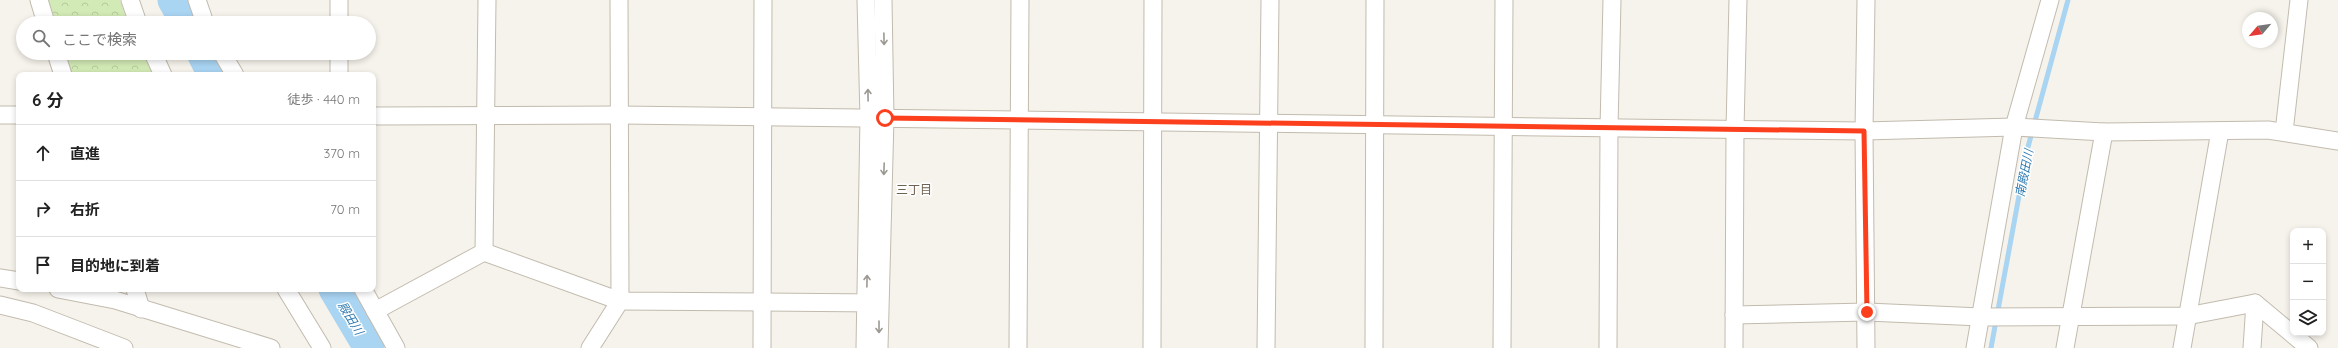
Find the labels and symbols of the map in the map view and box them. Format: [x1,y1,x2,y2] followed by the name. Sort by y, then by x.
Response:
[2242,12,2278,48] north arrow
[880,32,888,45] one-way arrow
[865,89,872,102] one-way arrow
[876,109,894,127] route start
[2012,146,2036,198] water label: 南殿田川
[880,162,887,175] one-way arrow
[896,182,932,197] district label: 三丁目
[863,275,871,288] one-way arrow
[335,299,368,339] water label: 殿田川
[1858,303,1876,321] route end
[875,320,883,333] one-way arrow

